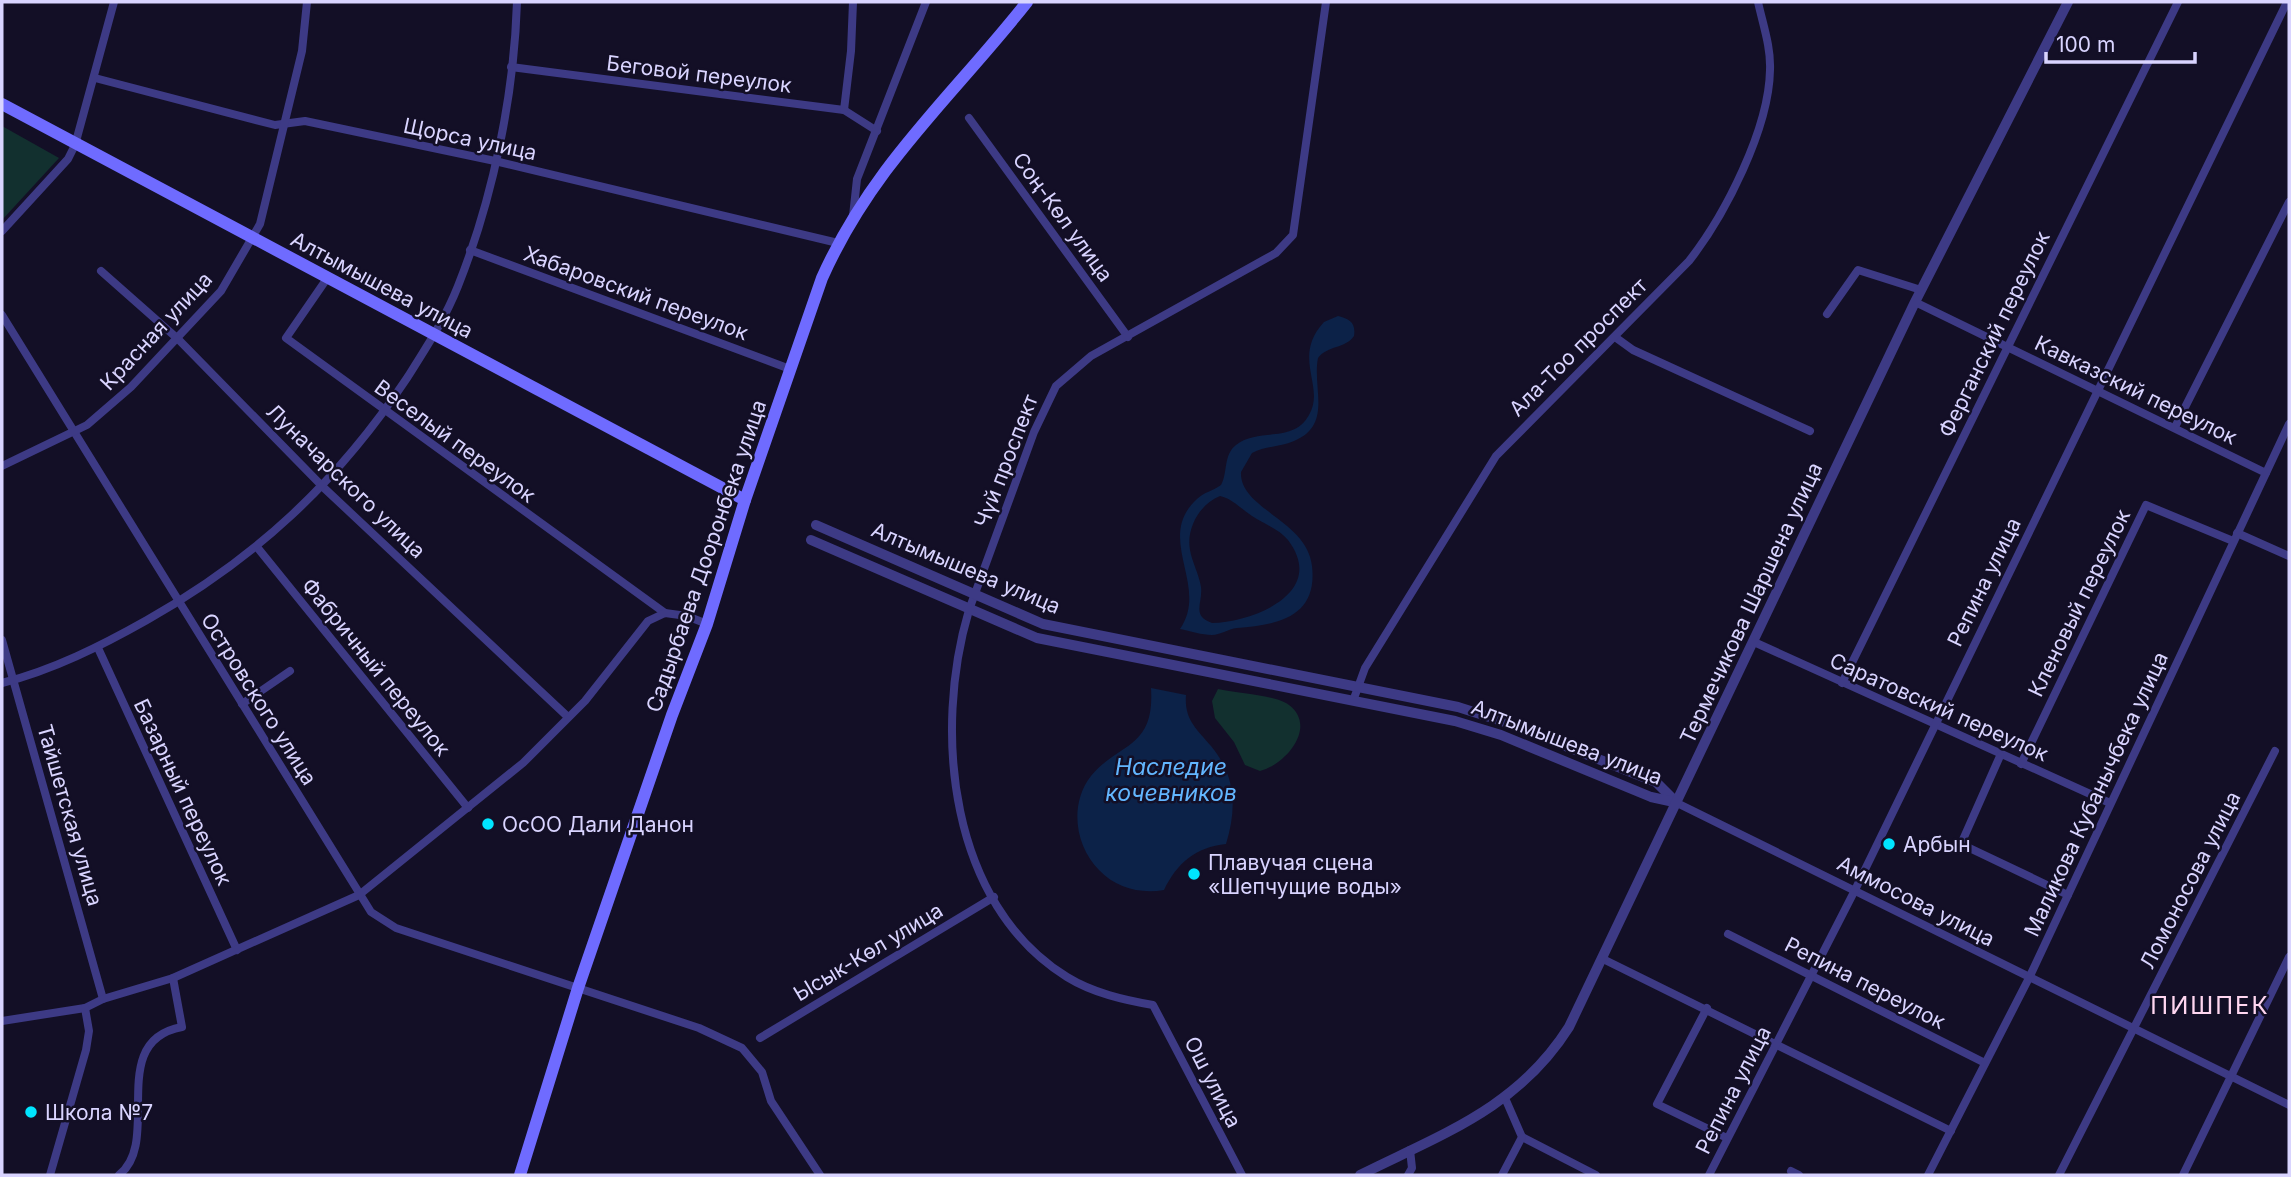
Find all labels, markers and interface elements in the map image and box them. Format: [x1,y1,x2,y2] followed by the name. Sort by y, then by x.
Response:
[2046,21,2195,65] scale bar
[2056,32,2115,57] text: 100 m
[605,50,794,98] street label: Беговой переулок
[401,113,539,165] street label: Щорса улица
[1008,148,1118,286] street label: Соң-Көл улица
[287,226,477,344] street label: Алтымышева улица
[1933,226,2055,441] street label: Ферганский переулок
[520,241,752,345] street label: Хабаровский переулок
[95,267,217,395] street label: Красная улица
[1504,273,1652,421] street label: Ала-Тоо проспект
[2031,330,2242,450] street label: Кавказский переулок
[370,374,541,508] street label: Веселый переулок
[969,391,1043,531] street label: Чүй проспект
[641,397,771,715] street label: Садырбаева Дооронбека улица
[261,399,431,563] street label: Луначарского улица
[1675,458,1827,748] street label: Термечикова Шаршена улица
[2023,505,2135,701] street label: Кленовый переулок
[1942,514,2026,650] street label: Репина улица
[868,517,1064,619] street label: Алтымышева улица
[297,573,456,761] street label: Фабричный переулок
[196,608,322,790] street label: Островского улица
[1826,648,2053,767] street label: Саратовский переулок
[2019,648,2173,940] street label: Маликова Кубанычбека улица
[1468,694,1666,790] street label: Алтымышева улица
[129,695,237,890] street label: Базарный переулок
[32,721,108,909] street label: Тайшетская улица
[1105,753,1237,807] water label: Наследие кочевников
[2134,787,2246,973] street label: Ломоносова улица
[502,812,694,837] place label: ОсОО Дали Данон
[480,816,496,832] marker: ОсОО Дали Данон
[1903,832,1971,857] place label: Арбын
[1881,836,1897,852] marker: Арбын
[1208,850,1402,899] place label: Плавучая сцена «Шепчущие воды»
[1833,851,1999,951] street label: Аммосова улица
[1186,866,1202,882] marker: Плавучая сцена «Шепчущие воды»
[789,898,947,1006] street label: Ысык-Көл улица
[1781,932,1950,1035] street label: Репина переулок
[2150,991,2270,1020] district label: ПИШПЕК
[1690,1022,1776,1158] street label: Репина улица
[1179,1032,1247,1132] street label: Ош улица
[45,1100,153,1125] place label: Школа №7
[23,1104,39,1120] marker: Школа №7

